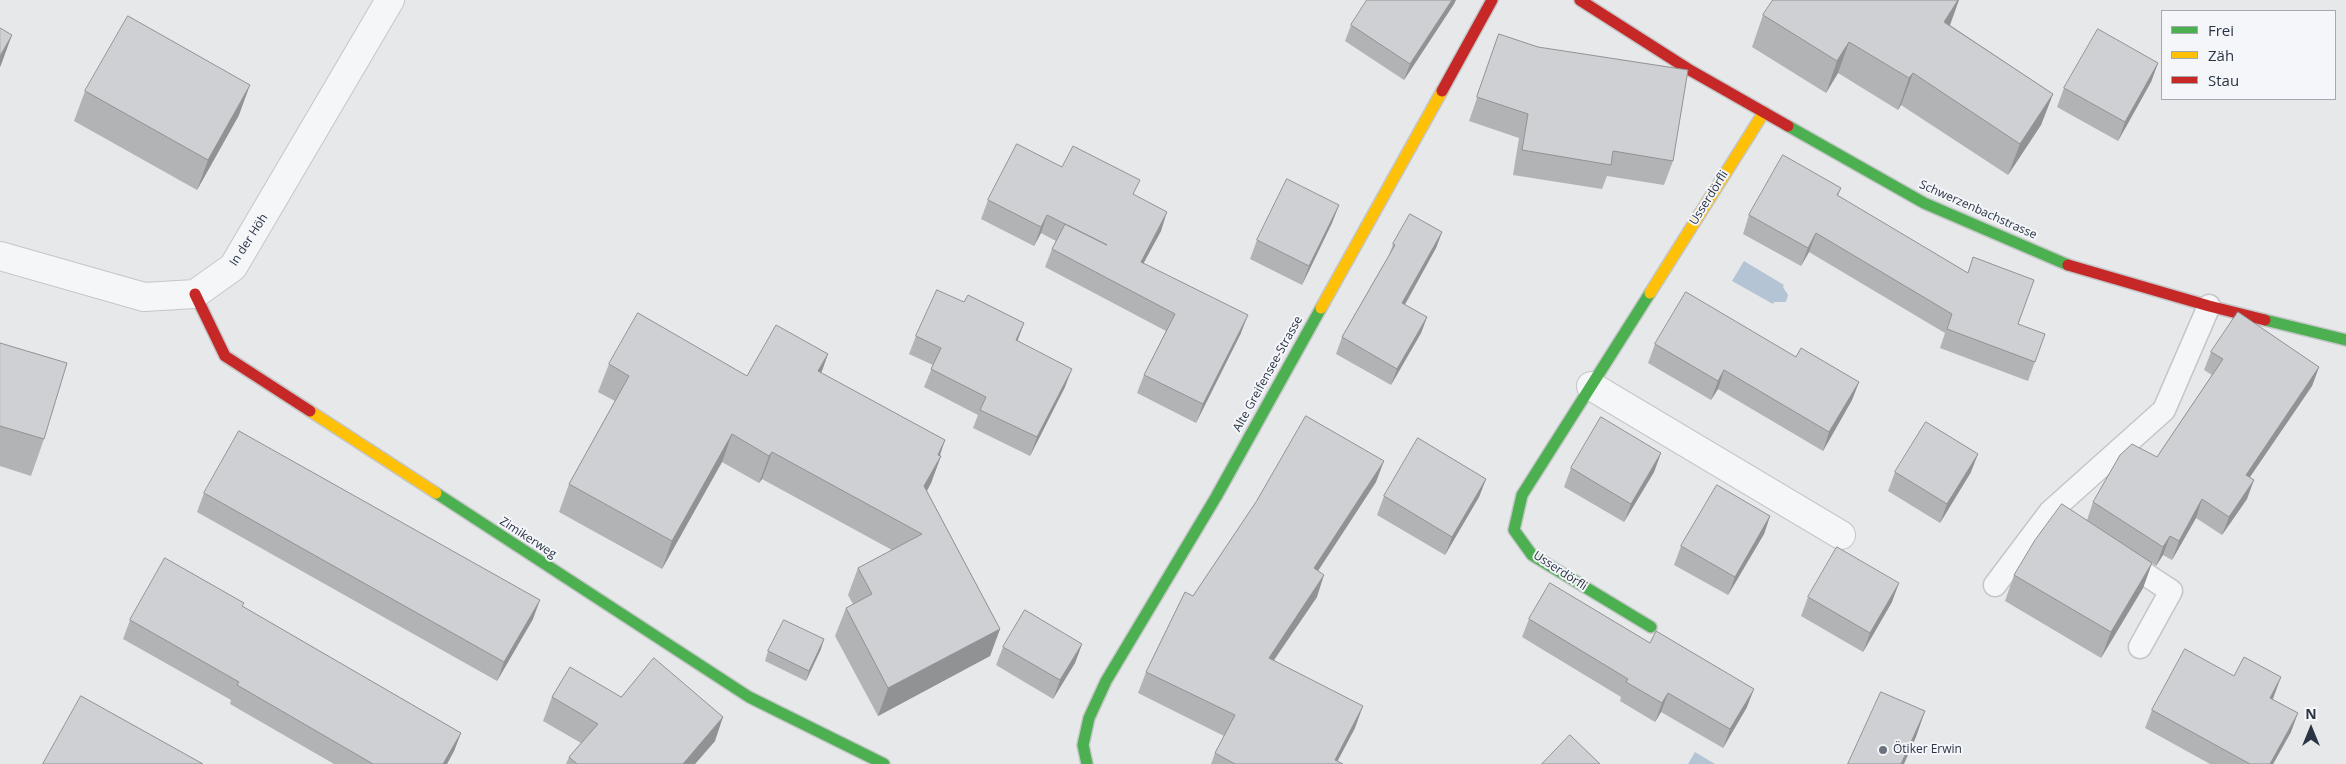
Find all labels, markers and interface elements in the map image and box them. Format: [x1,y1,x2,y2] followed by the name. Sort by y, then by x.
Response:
[2161,10,2336,100] legend
[2208,20,2234,40] text: Frei
[2208,45,2234,65] text: Zäh
[2208,70,2239,90] text: Stau
[1687,168,1731,228] street label: Usserdörfli
[1917,178,2039,242] street label: Schwerzenbachstrasse
[227,211,271,269] street label: In der Höh
[1230,314,1306,434] street label: Alte Greifensee-Strasse
[497,514,559,562] street label: Zimikerweg
[1530,548,1590,594] street label: Usserdörfli
[2286,704,2336,754] north arrow
[2305,704,2317,723] text: N
[1893,743,1962,757] place label: Ötiker Erwin
[1877,744,1889,756] marker: Ötiker Erwin

